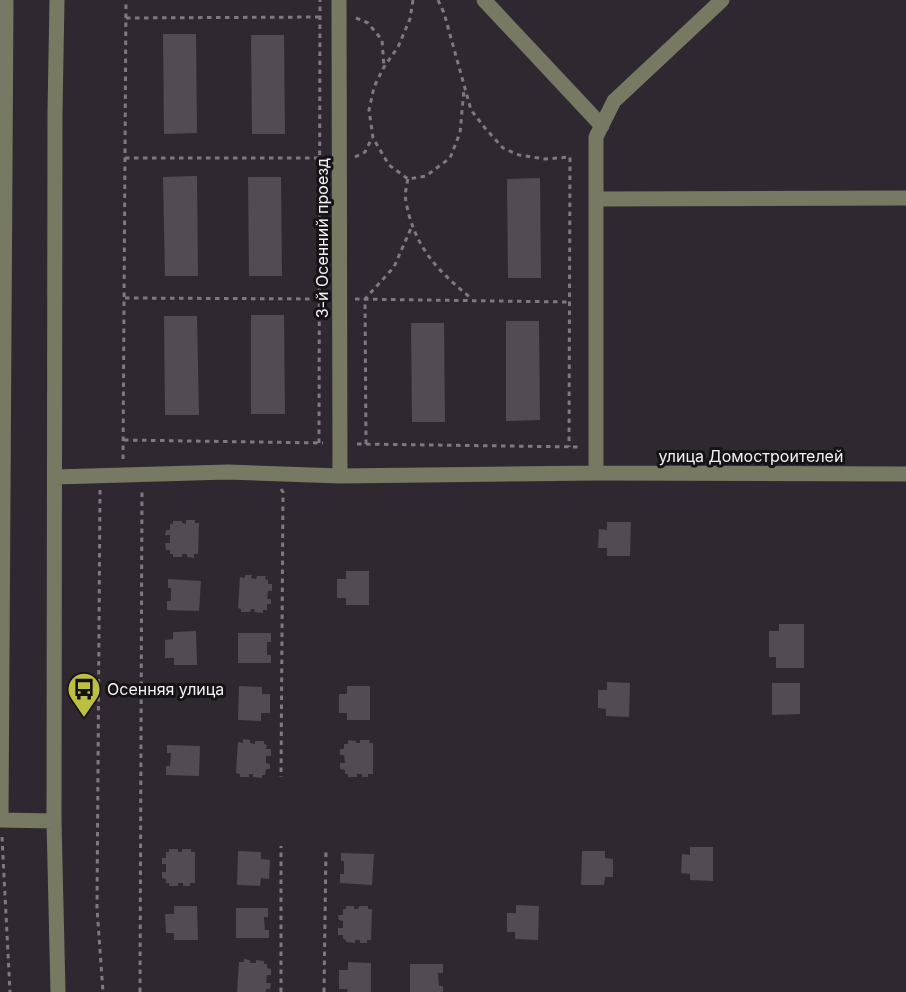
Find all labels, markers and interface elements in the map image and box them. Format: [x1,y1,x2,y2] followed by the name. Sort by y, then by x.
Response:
[312,158,332,318] street label: 3-й Осенний проезд
[659,446,843,466] street label: улица Домостроителей
[66,671,102,718] bus stop icon: Осенняя улица
[107,679,224,699] place label: Осенняя улица

